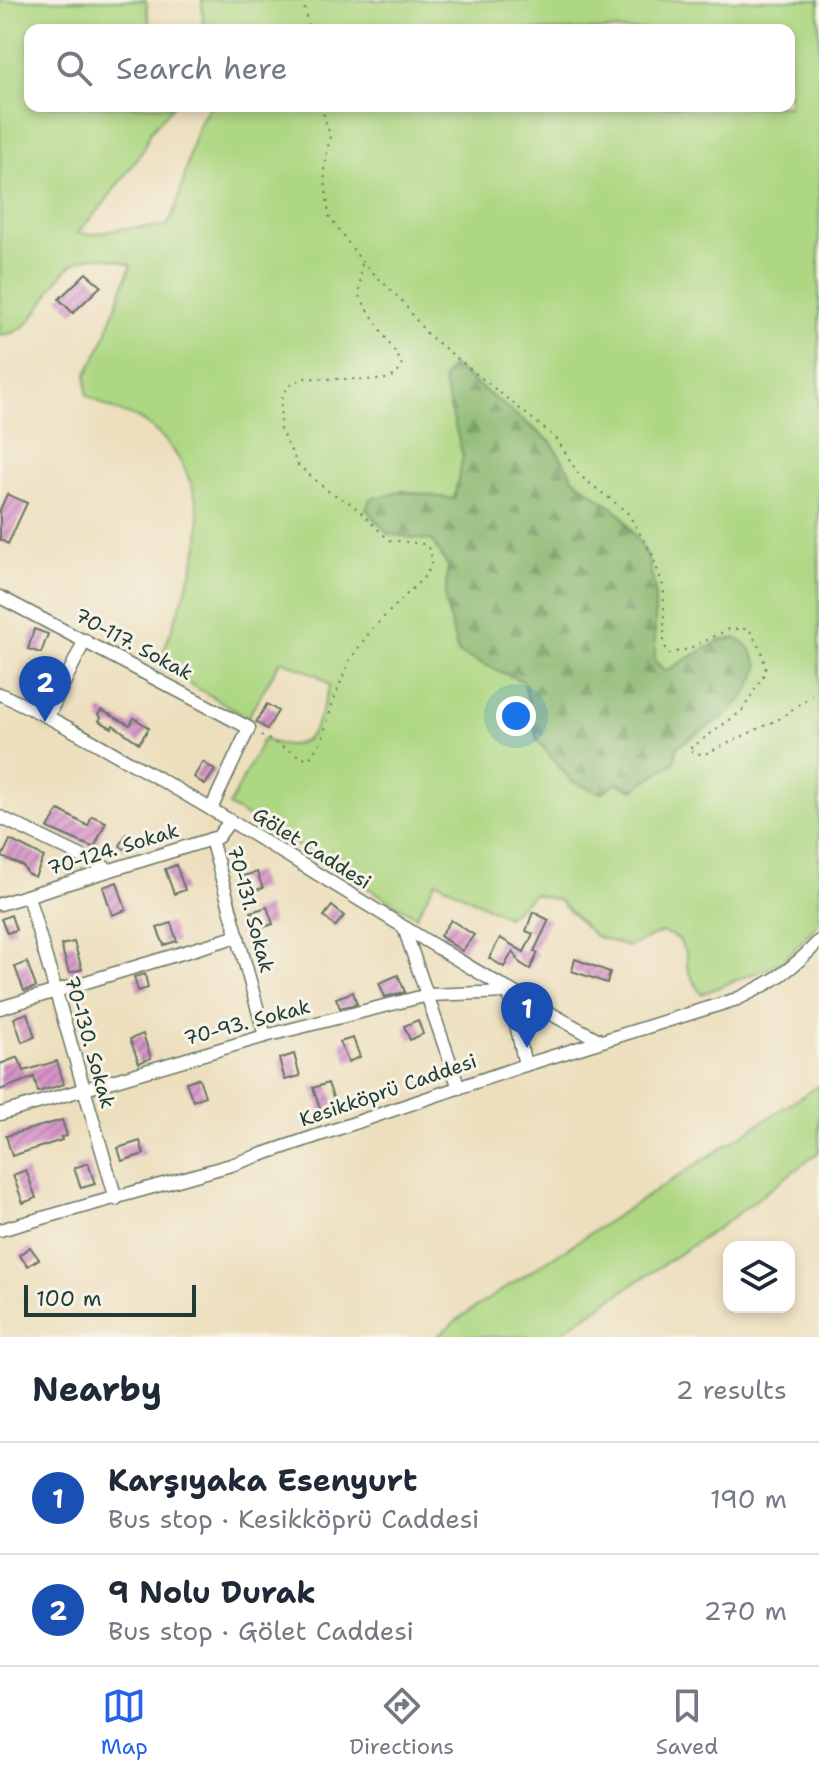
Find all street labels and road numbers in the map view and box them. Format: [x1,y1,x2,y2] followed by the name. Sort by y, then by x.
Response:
[70,602,198,686] street label: 70-117. Sokak
[248,801,376,895] street label: Gölet Caddesi
[44,817,182,881] street label: 70-124. Sokak
[222,842,280,976] street label: 70-131. Sokak
[59,973,121,1111] street label: 70-130. Sokak
[181,993,313,1051] street label: 70-93. Sokak
[296,1047,480,1133] street label: Kesikköprü Caddesi

